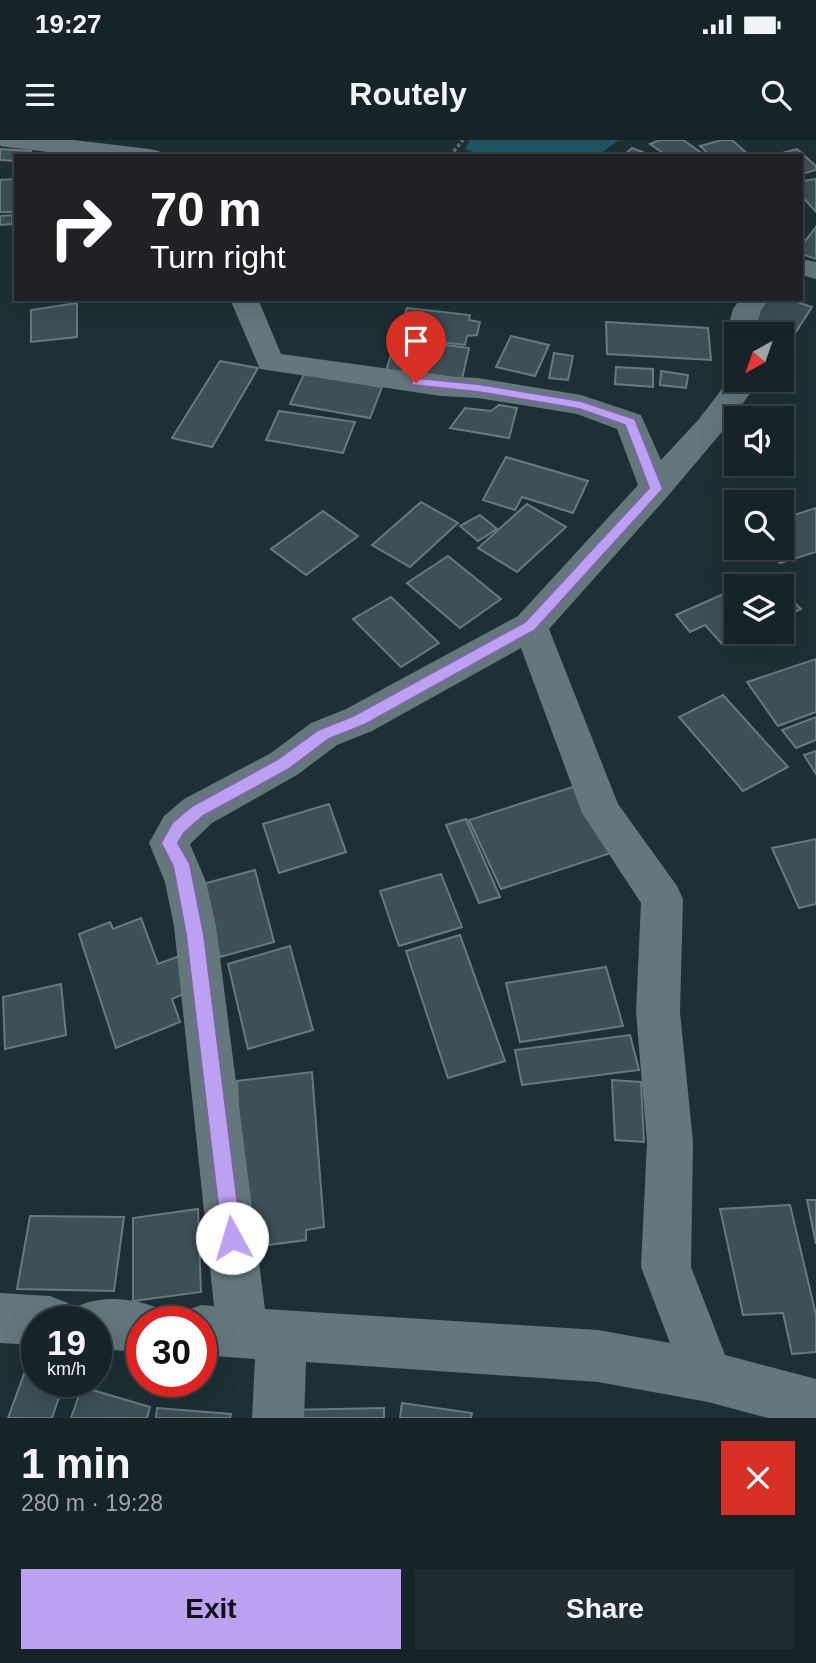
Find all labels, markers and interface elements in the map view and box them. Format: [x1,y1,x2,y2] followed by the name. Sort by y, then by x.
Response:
[35,9,102,39] text: 19:27
[21,76,59,114] icon: menu
[349,76,467,112] text: Routely
[757,76,795,114] icon: search
[35,182,126,273] icon: right
[150,182,262,236] text: 70 m
[150,239,286,275] text: Turn right
[386,311,446,383] pin
[397,322,435,360] icon: arrive
[724,322,794,392] north arrow
[724,322,794,644] map controls
[724,406,794,476] button: sound
[724,490,794,560] button: search
[724,574,794,644] button: layers
[195,1201,269,1275] position arrow
[126,1306,217,1397] speed limit sign: 30
[47,1323,86,1362] text: 19
[47,1359,86,1379] text: km/h
[21,1440,131,1487] text: 1 min
[721,1441,795,1515] button: close
[21,1490,163,1516] text: 280 m · 19:28
[21,1569,401,1649] button: Exit
[415,1569,795,1649] button: Share

